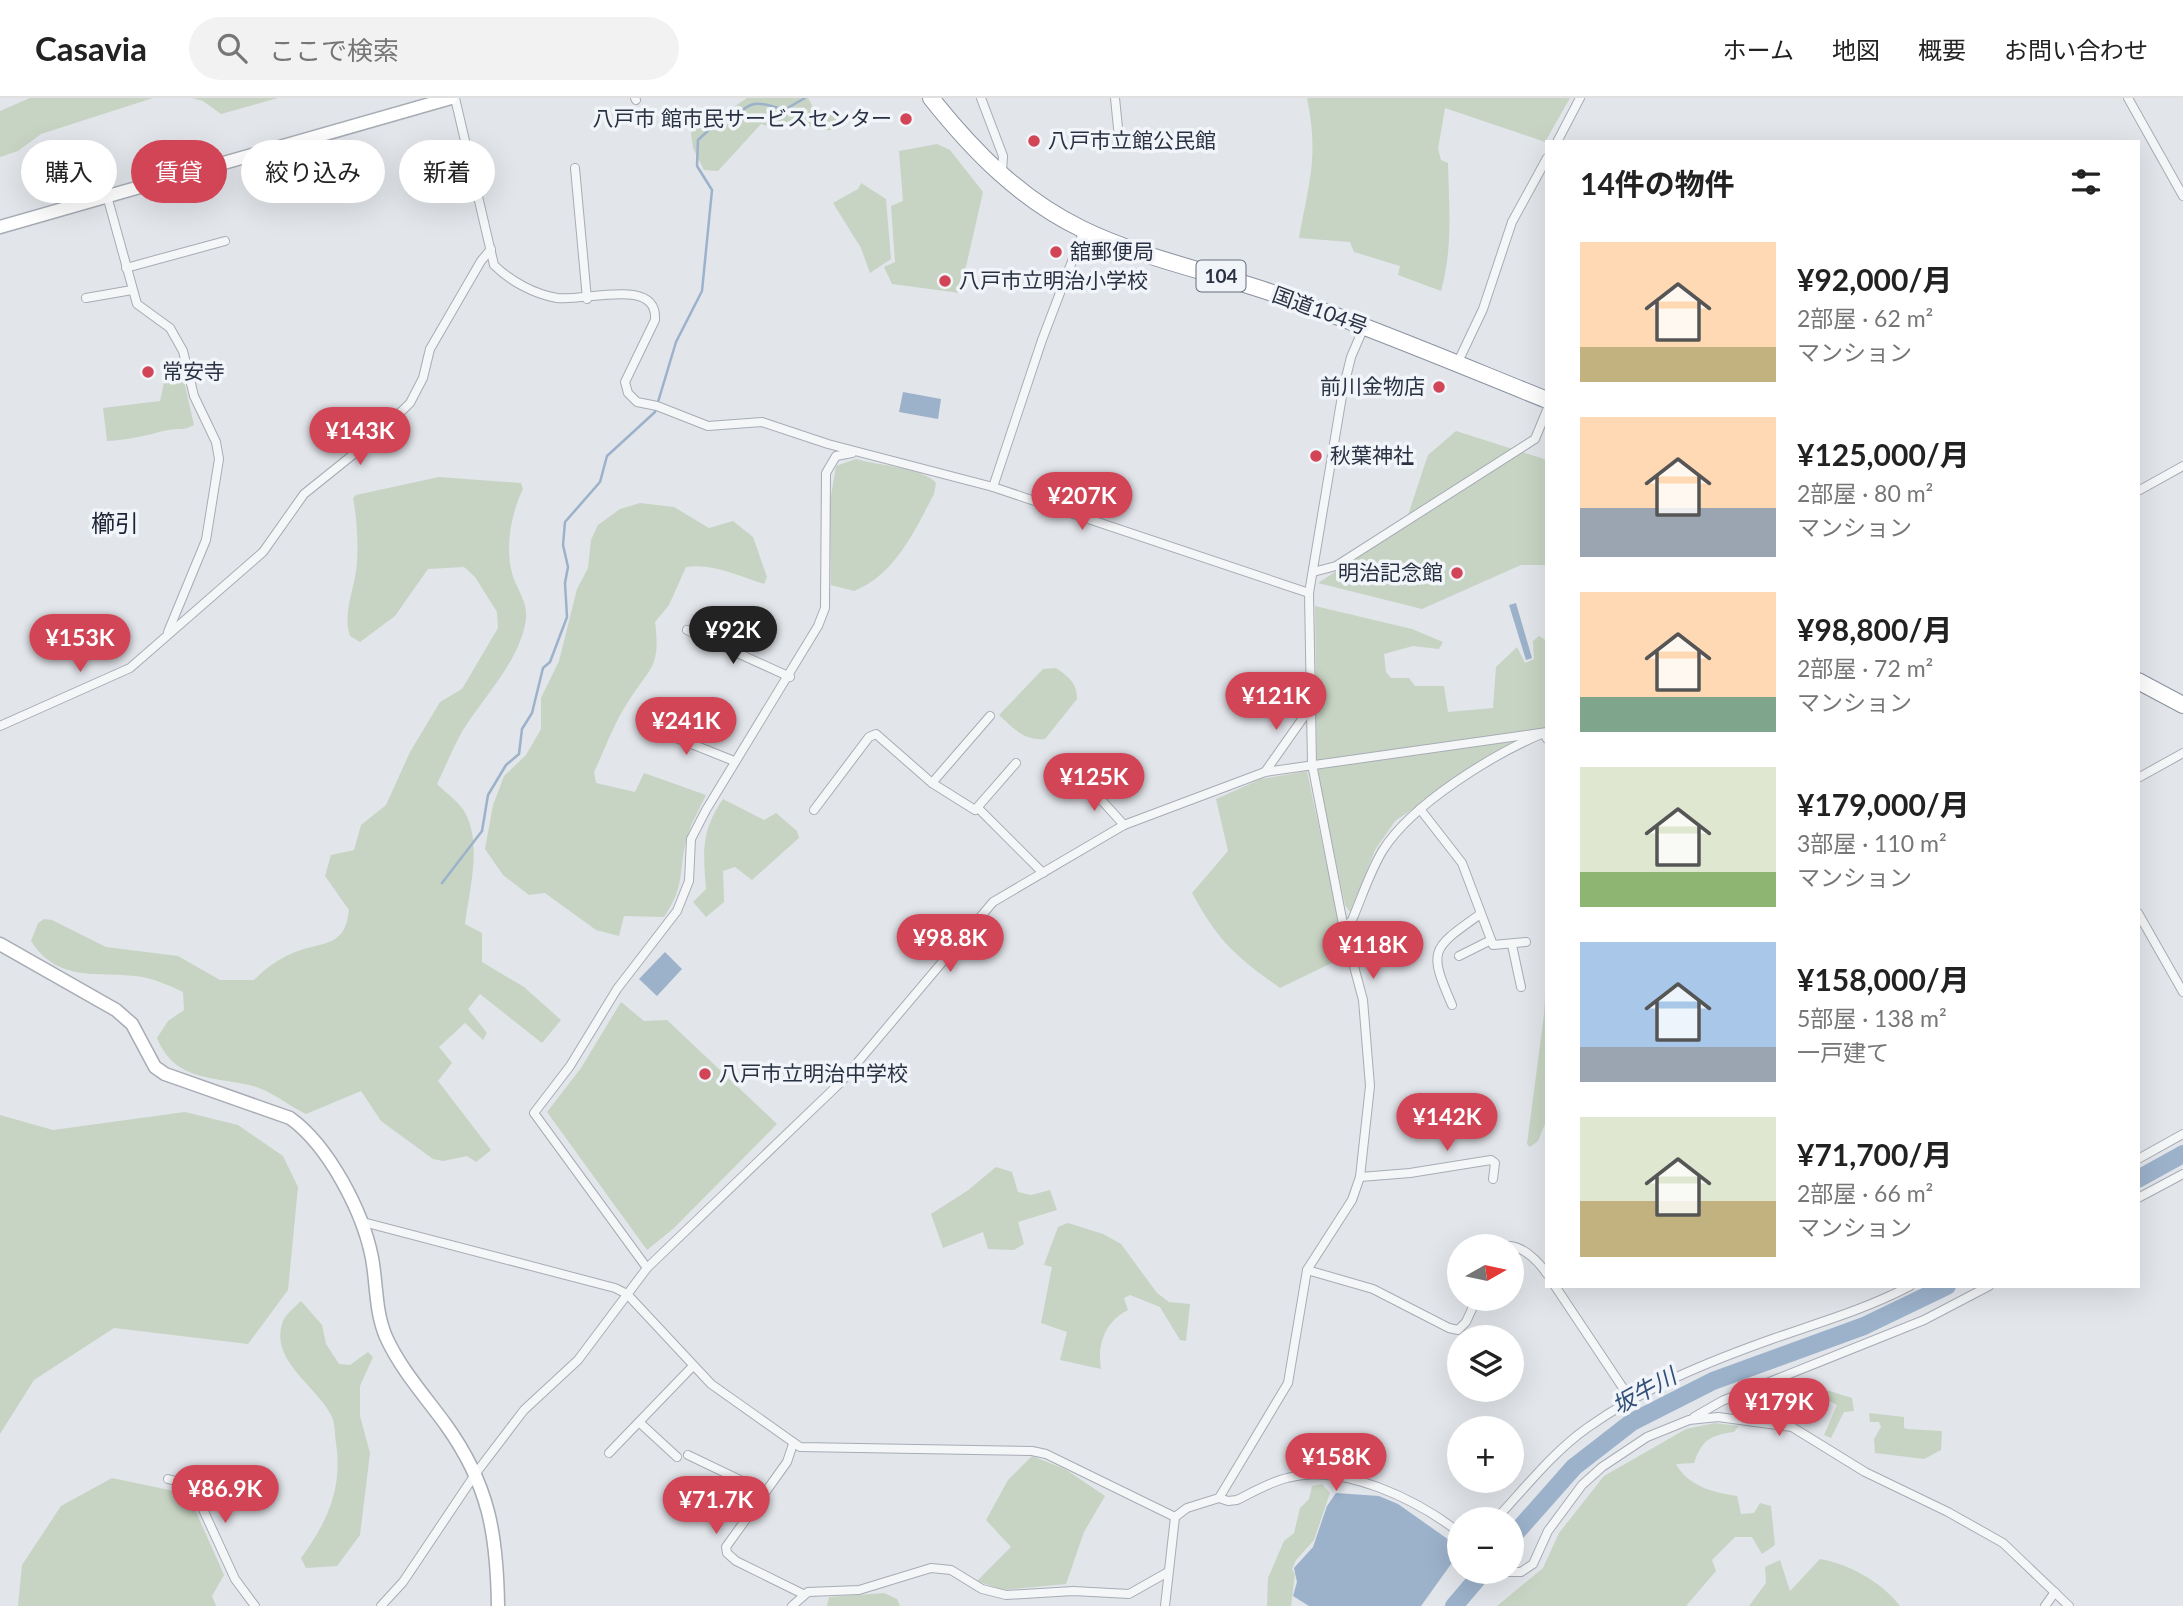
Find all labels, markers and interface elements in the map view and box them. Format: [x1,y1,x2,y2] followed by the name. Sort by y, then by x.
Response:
[189,17,679,80] search box
[35,28,147,68] text: Casavia
[213,29,251,67] icon: search
[269,34,399,66] text: ここで検索
[1723,35,1794,64] text: ホーム
[1832,35,1880,64] text: 地図
[1918,35,1966,64] text: 概要
[2004,35,2148,64] text: お問い合わせ
[593,105,892,130] place label: 八戸市 館市民サービスセンター
[898,111,914,127] marker: 八戸市 館市民サービスセンター
[1048,127,1216,152] place label: 八戸市立館公民館
[1026,133,1042,149] marker: 八戸市立館公民館
[21,140,117,203] chip: 購入
[131,140,227,203] chip: 賃貸
[241,140,385,203] chip: 絞り込み
[399,140,495,203] chip: 新着
[2067,163,2105,201] icon: filters
[1580,165,1735,201] text: 14件の物件
[1070,238,1154,263] place label: 舘郵便局
[1048,244,1064,260] marker: 舘郵便局
[1196,260,1246,292] road number: 104
[1797,261,1952,297] text: ¥92,000/月
[959,267,1148,292] place label: 八戸市立明治小学校
[1636,270,1720,354] icon: home
[937,273,953,289] marker: 八戸市立明治小学校
[1269,281,1372,338] street label: 国道104号
[1797,304,1933,332] text: 2部屋 · 62 m²
[1797,338,1912,366] text: マンション
[162,358,225,383] place label: 常安寺
[140,364,156,380] marker: 常安寺
[1320,373,1425,398] place label: 前川金物店
[1431,379,1447,395] marker: 前川金物店
[311,408,409,467] pin: ¥143K
[325,416,395,444] text: ¥143K
[1797,436,1970,472] text: ¥125,000/月
[1330,442,1414,467] place label: 秋葉神社
[1636,445,1720,529] icon: home
[1308,448,1324,464] marker: 秋葉神社
[1033,472,1131,532] pin: ¥207K
[1797,479,1933,507] text: 2部屋 · 80 m²
[1047,481,1117,509] text: ¥207K
[91,508,139,537] district label: 櫛引
[1797,513,1912,541] text: マンション
[1338,559,1443,584] place label: 明治記念館
[1449,565,1465,581] marker: 明治記念館
[692,606,774,666] pin: ¥92K
[1797,611,1952,647] text: ¥98,800/月
[31,614,129,674] pin: ¥153K
[705,615,761,643] text: ¥92K
[1636,620,1720,704] icon: home
[45,623,115,651] text: ¥153K
[1797,654,1933,682] text: 2部屋 · 72 m²
[1227,672,1325,732] pin: ¥121K
[1241,681,1311,709] text: ¥121K
[1797,688,1912,716] text: マンション
[637,698,735,757] pin: ¥241K
[651,706,721,734] text: ¥241K
[1045,754,1143,813] pin: ¥125K
[1059,762,1129,790] text: ¥125K
[1797,786,1970,822] text: ¥179,000/月
[1636,795,1720,879] icon: home
[1797,829,1947,857] text: 3部屋 · 110 m²
[1797,863,1912,891] text: マンション
[893,914,1007,974] pin: ¥98.8K
[1324,922,1422,981] pin: ¥118K
[913,923,987,951] text: ¥98.8K
[1338,930,1408,958] text: ¥118K
[1797,961,1970,997] text: ¥158,000/月
[1636,970,1720,1054] icon: home
[1797,1004,1947,1032] text: 5部屋 · 138 m²
[1797,1038,1889,1066] text: 一戸建て
[719,1060,908,1085] place label: 八戸市立明治中学校
[697,1066,713,1082] marker: 八戸市立明治中学校
[1398,1094,1496,1153] pin: ¥142K
[1412,1102,1482,1130] text: ¥142K
[1797,1136,1952,1172] text: ¥71,700/月
[1636,1145,1720,1229] icon: home
[1797,1179,1933,1207] text: 2部屋 · 66 m²
[1797,1213,1912,1241] text: マンション
[1447,1234,1524,1311] north arrow
[1447,1234,1524,1584] map controls
[1447,1325,1524,1402] button: layers
[1607,1360,1683,1419] water label: 坂牛川
[1730,1378,1828,1438] pin: ¥179K
[1744,1387,1814,1415] text: ¥179K
[1447,1416,1524,1493] button: +
[1287,1434,1385,1493] pin: ¥158K
[1301,1442,1371,1470] text: ¥158K
[168,1466,282,1525] pin: ¥86.9K
[188,1474,262,1502] text: ¥86.9K
[659,1476,773,1536] pin: ¥71.7K
[679,1485,753,1513] text: ¥71.7K
[1447,1507,1524,1584] button: −

